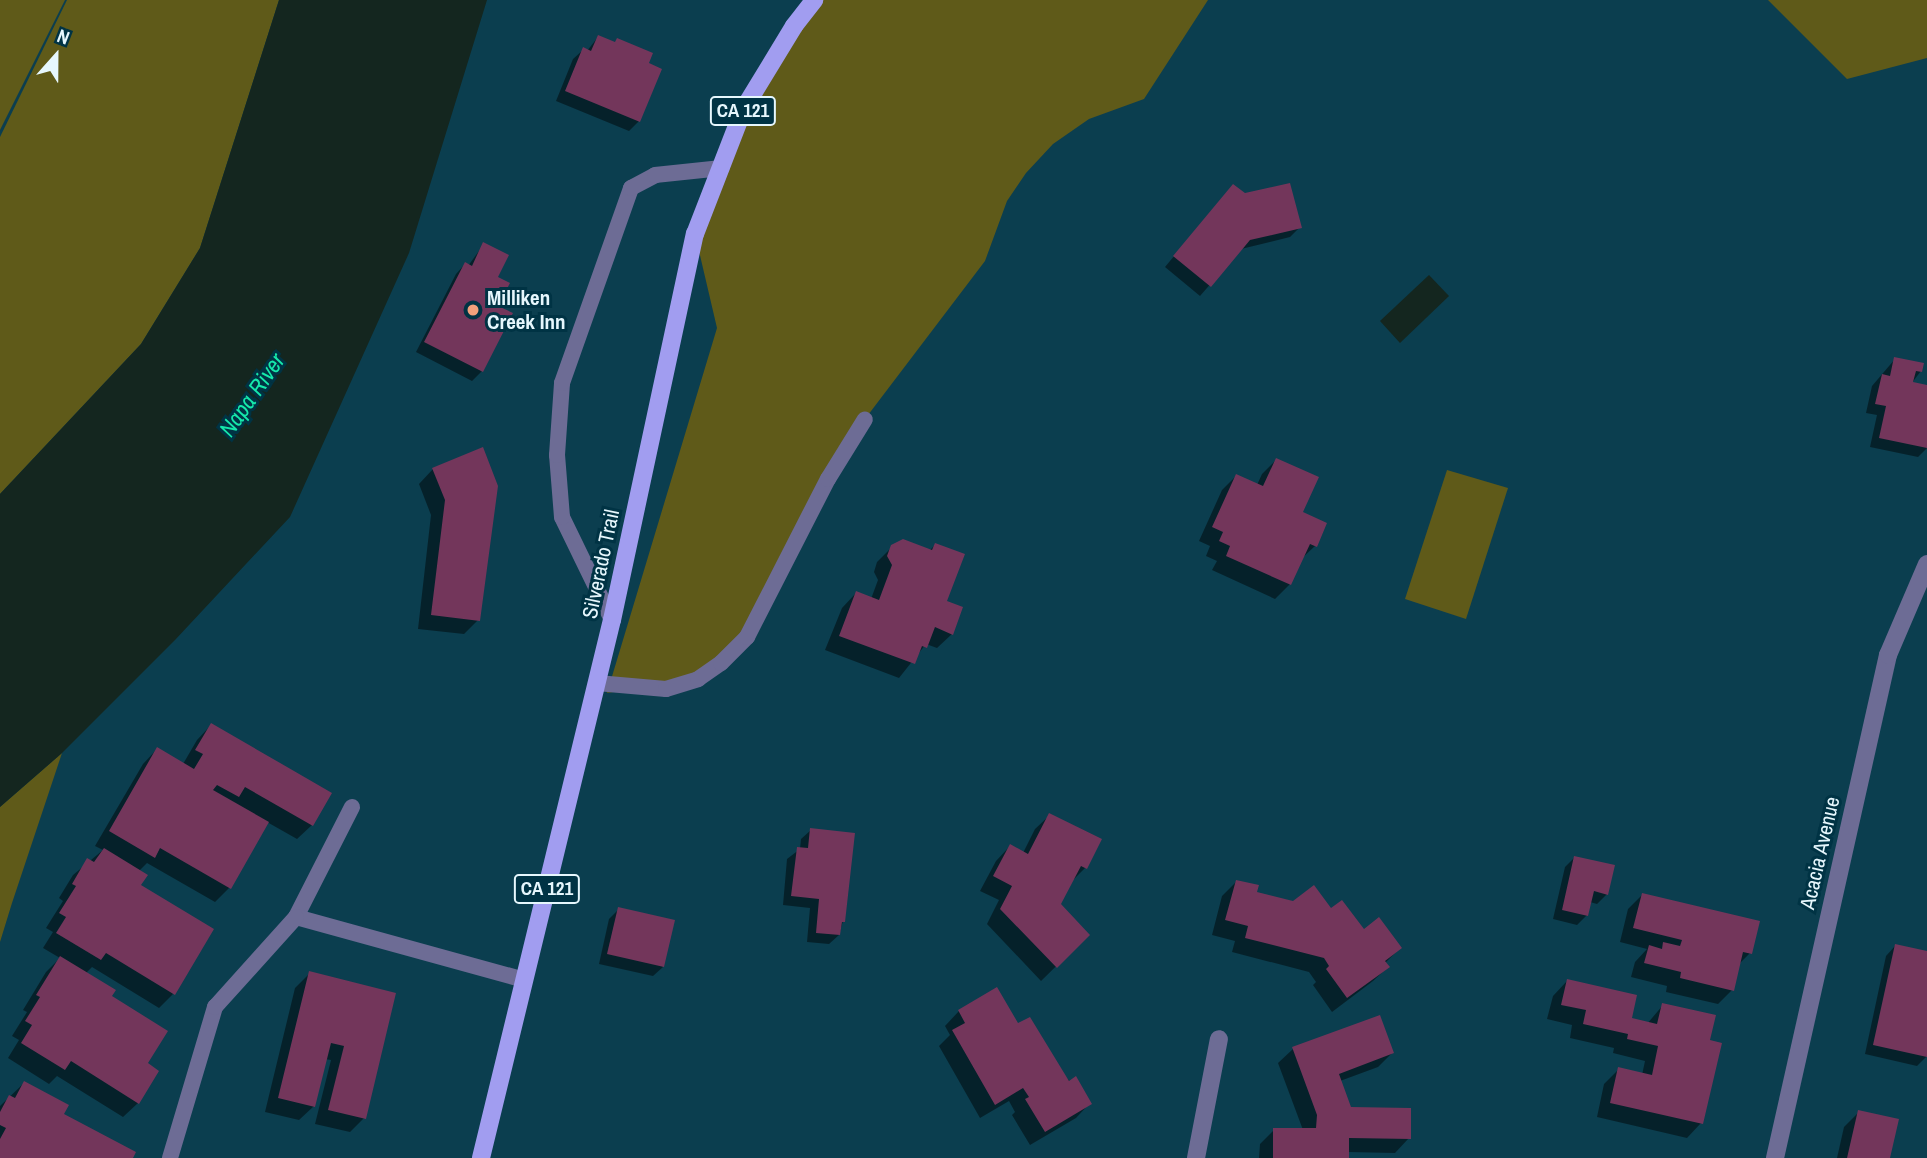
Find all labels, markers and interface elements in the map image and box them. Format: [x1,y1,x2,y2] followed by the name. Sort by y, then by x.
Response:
[21,21,91,91] north arrow
[54,22,73,51] text: N
[708,96,778,127] road number: CA 121
[487,285,565,335] place label: Milliken Creek Inn
[465,302,481,318] marker: Milliken Creek Inn
[213,348,291,442] water label: Napa River
[577,507,625,621] street label: Silverado Trail
[1795,794,1845,912] street label: Acacia Avenue
[512,874,582,904] road number: CA 121

